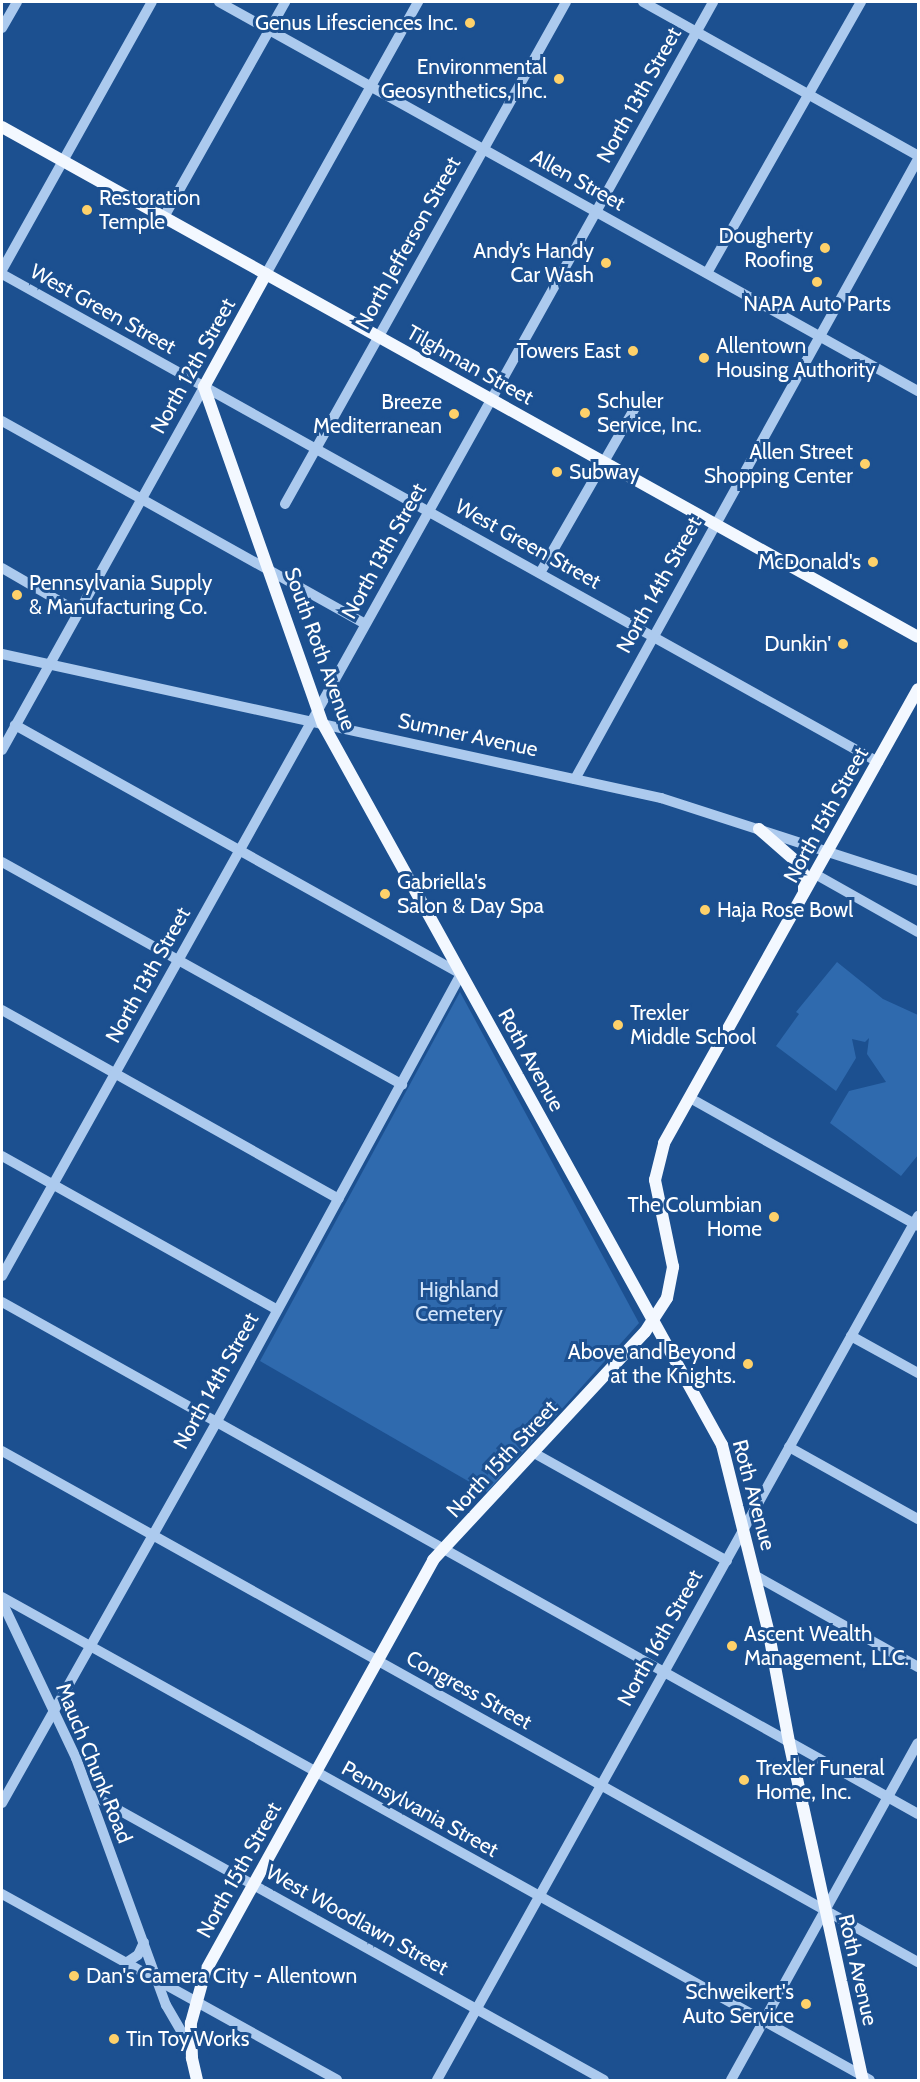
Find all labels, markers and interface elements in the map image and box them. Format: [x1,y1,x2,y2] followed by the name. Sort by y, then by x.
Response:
[255,10,458,36] place label: Genus Lifesciences Inc.
[463,16,477,30] marker: Genus Lifesciences Inc.
[591,23,687,167] street label: North 13th Street
[381,54,547,104] place label: Environmental Geosynthetics, Inc.
[552,72,566,86] marker: Environmental Geosynthetics, Inc.
[527,144,629,216] street label: Allen Street
[350,152,466,334] street label: North Jefferson Street
[99,185,200,235] place label: Restoration Temple
[80,203,94,217] marker: Restoration Temple
[718,223,813,273] place label: Dougherty Roofing
[473,238,594,288] place label: Andy’s Handy Car Wash
[818,241,832,255] marker: Dougherty Roofing
[599,256,613,270] marker: Andy’s Handy Car Wash
[26,259,180,359] street label: West Green Street
[810,275,824,289] marker: NAPA Auto Parts
[743,291,891,317] place label: NAPA Auto Parts
[145,294,241,438] street label: North 12th Street
[402,320,538,410] street label: Tilghman Street
[716,333,876,383] place label: Allentown Housing Authority
[517,338,621,364] place label: Towers East
[626,344,640,358] marker: Towers East
[697,351,711,365] marker: Allentown Housing Authority
[597,388,702,438] place label: Schuler Service, Inc.
[313,389,442,439] place label: Breeze Mediterranean
[578,406,592,420] marker: Schuler Service, Inc.
[447,407,461,421] marker: Breeze Mediterranean
[704,439,853,489] place label: Allen Street Shopping Center
[858,457,872,471] marker: Allen Street Shopping Center
[569,459,639,485] place label: Subway
[550,465,564,479] marker: Subway
[336,479,432,623] street label: North 13th Street
[451,494,605,594] street label: West Green Street
[611,512,707,658] street label: North 14th Street
[758,549,861,575] place label: McDonald's
[866,555,880,569] marker: McDonald's
[279,564,361,734] street label: South Roth Avenue
[29,570,212,620] place label: Pennsylvania Supply & Manufacturing Co.
[10,588,24,602] marker: Pennsylvania Supply & Manufacturing Co.
[764,631,831,657] place label: Dunkin'
[836,637,850,651] marker: Dunkin'
[396,708,540,762] street label: Sumner Avenue
[778,743,874,887] street label: North 15th Street
[397,869,544,919] place label: Gabriella's Salon & Day Spa
[378,887,392,901] marker: Gabriella's Salon & Day Spa
[717,897,853,923] place label: Haja Rose Bowl
[100,903,196,1047] street label: North 13th Street
[698,903,712,917] marker: Haja Rose Bowl
[630,1000,756,1050] place label: Trexler Middle School
[492,1004,570,1116] street label: Roth Avenue
[611,1018,625,1032] marker: Trexler Middle School
[628,1192,762,1242] place label: The Columbian Home
[767,1210,781,1224] marker: The Columbian Home
[415,1277,503,1327] park label: Highland Cemetery
[168,1308,264,1454] street label: North 14th Street
[568,1339,736,1389] place label: Above and Beyond at the Knights.
[741,1357,755,1371] marker: Above and Beyond at the Knights.
[441,1395,563,1523] street label: North 15th Street
[727,1437,781,1553] street label: Roth Avenue
[612,1566,708,1710] street label: North 16th Street
[744,1621,909,1671] place label: Ascent Wealth Management, LLC.
[725,1639,739,1653] marker: Ascent Wealth Management, LLC.
[402,1645,536,1735] street label: Congress Street
[50,1679,138,1847] street label: Mauch Chunk Road
[337,1755,503,1863] street label: Pennsylvania Street
[756,1755,884,1805] place label: Trexler Funeral Home, Inc.
[737,1773,751,1787] marker: Trexler Funeral Home, Inc.
[191,1798,287,1942] street label: North 15th Street
[261,1859,453,1981] street label: West Woodlawn Street
[833,1912,883,2028] street label: Roth Avenue
[86,1963,357,1989] place label: Dan's Camera City - Allentown
[67,1969,81,1983] marker: Dan's Camera City - Allentown
[682,1979,794,2029] place label: Schweikert's Auto Service
[799,1997,813,2011] marker: Schweikert's Auto Service
[126,2026,249,2052] place label: Tin Toy Works
[107,2032,121,2046] marker: Tin Toy Works

